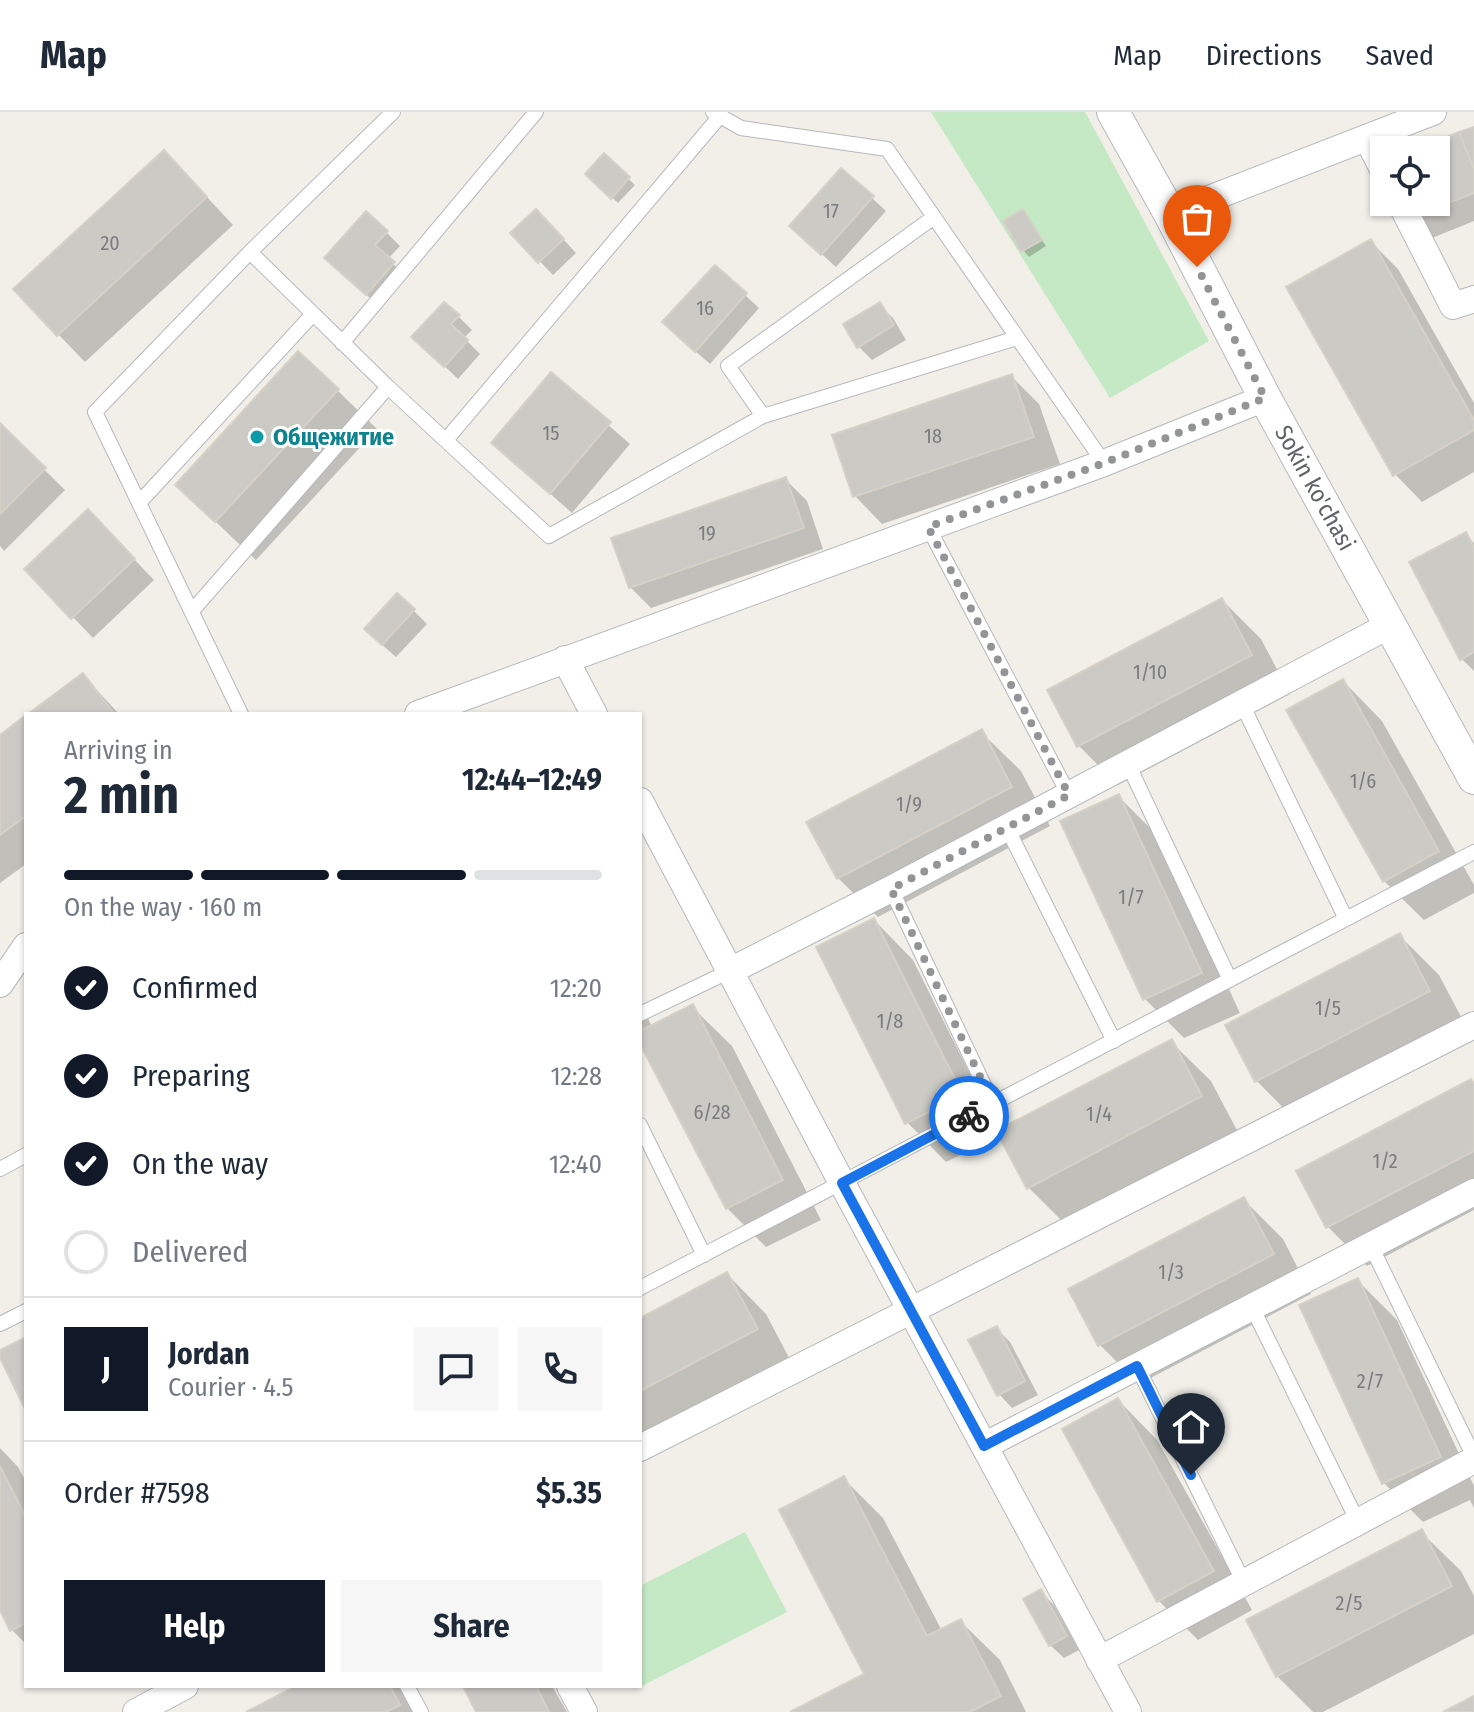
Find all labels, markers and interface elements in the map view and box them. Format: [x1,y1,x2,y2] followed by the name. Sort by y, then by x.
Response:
[40,32,107,78] text: Map
[1113,39,1162,72] text: Map
[1206,39,1322,72] text: Directions
[1366,39,1434,72] text: Saved
[1370,136,1450,216] map controls
[1370,136,1450,216] button: locate
[1163,185,1231,267] pin
[1175,197,1219,241] icon: bag
[823,199,839,223] house number: 17
[100,231,120,255] house number: 20
[696,296,714,320] house number: 16
[543,421,559,445] house number: 15
[1269,421,1361,555] street label: Sokin ko'chasi
[273,423,394,451] place label: Общежитие
[924,424,942,448] house number: 18
[248,428,266,446] marker: Общежитие
[698,521,716,545] house number: 19
[1133,660,1167,684] house number: 1/10
[64,735,173,766] text: Arriving in
[462,762,602,798] text: 12:44–12:49
[64,764,179,827] text: 2 min
[1350,769,1376,793] house number: 1/6
[896,792,922,816] house number: 1/9
[1118,885,1144,909] house number: 1/7
[64,892,262,923] text: On the way · 160 m
[64,966,108,1010] icon: check
[132,970,258,1006] text: Confirmed
[550,973,602,1004] text: 12:20
[1315,996,1341,1020] house number: 1/5
[877,1009,903,1033] house number: 1/8
[64,1054,108,1098] icon: check
[132,1058,250,1094] text: Preparing
[550,1061,602,1092] text: 12:28
[929,1076,1009,1156] courier
[947,1094,991,1138] icon: bike
[694,1100,730,1124] house number: 6/28
[1086,1102,1112,1126] house number: 1/4
[64,1142,108,1186] icon: check
[132,1146,268,1182] text: On the way
[549,1149,602,1180] text: 12:40
[1372,1149,1398,1173] house number: 1/2
[132,1234,248,1270] text: Delivered
[1158,1260,1184,1284] house number: 1/3
[414,1327,498,1411] button: chat
[518,1327,602,1411] button: phone
[168,1336,250,1372] text: Jordan
[102,1351,110,1387] text: J
[1357,1369,1383,1393] house number: 2/7
[168,1372,294,1403] text: Courier · 4.5
[1157,1393,1225,1475] pin
[1169,1405,1213,1449] icon: home
[64,1475,210,1511] text: Order #7598
[536,1475,602,1511] text: $5.35
[64,1580,325,1672] button: Help
[341,1580,602,1672] button: Share
[1336,1591,1362,1615] house number: 2/5

